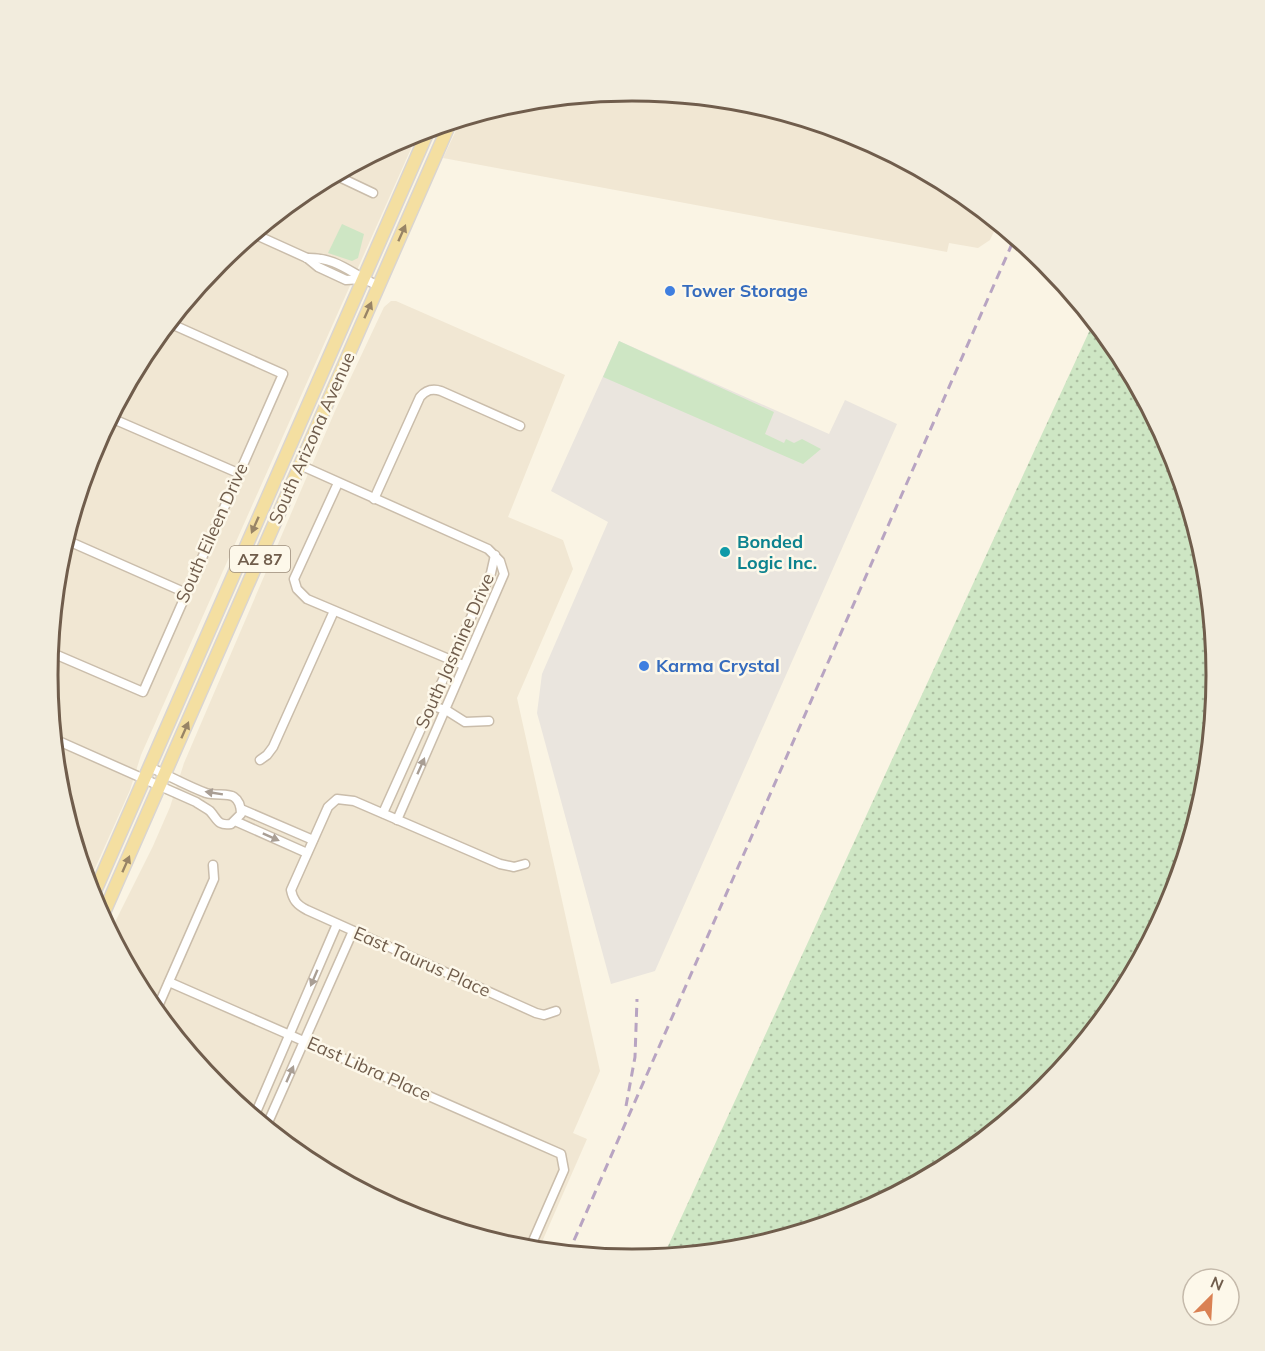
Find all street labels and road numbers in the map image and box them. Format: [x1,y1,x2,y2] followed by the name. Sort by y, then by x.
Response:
[263,348,360,527] street label: South Arizona Avenue
[170,459,253,606] street label: South Eileen Drive
[230,546,290,572] road number: AZ 87
[410,570,499,732] street label: South Jasmine Drive
[350,921,494,1002] street label: East Taurus Place
[304,1031,435,1106] street label: East Libra Place

